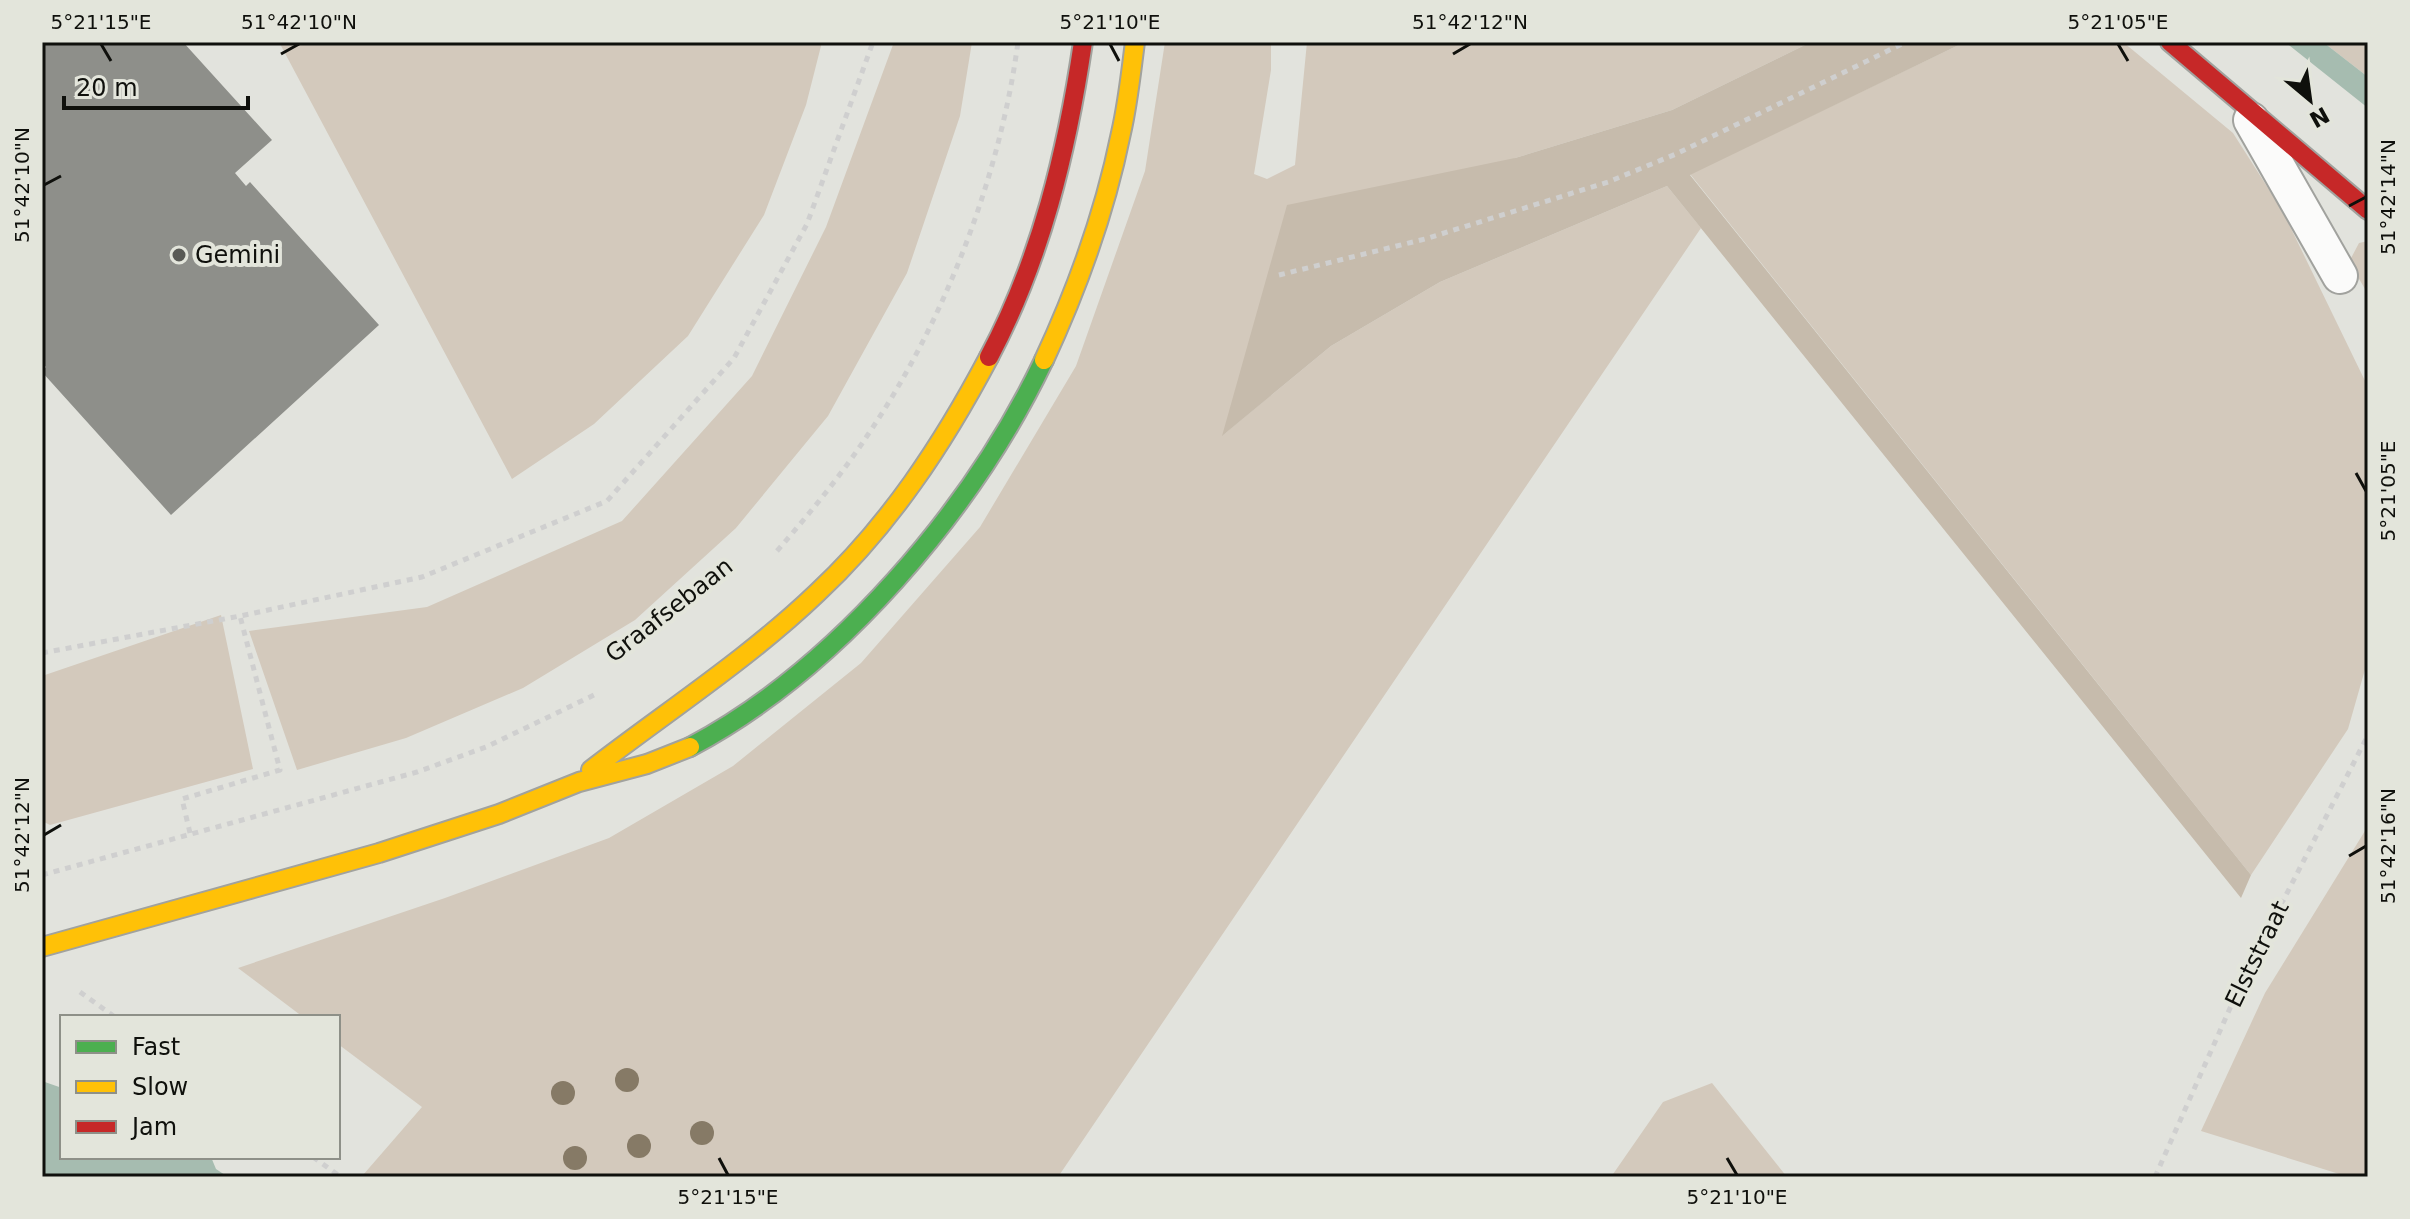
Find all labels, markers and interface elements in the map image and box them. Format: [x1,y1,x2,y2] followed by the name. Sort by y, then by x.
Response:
[51,10,151,34] text: 5°21'15"E
[241,10,357,34] text: 51°42'10"N
[1060,10,1160,34] text: 5°21'10"E
[1412,10,1528,34] text: 51°42'12"N
[2068,10,2168,34] text: 5°21'05"E
[64,60,248,110] scale bar
[2270,60,2350,140] north arrow
[76,74,138,102] text: 20 m
[2305,102,2334,132] text: N
[10,127,34,243] text: 51°42'10"N
[2376,139,2400,255] text: 51°42'14"N
[195,241,280,269] place label: Gemini
[170,246,188,264] marker: Gemini
[2376,441,2400,541] text: 5°21'05"E
[600,552,738,668] street label: Graafsebaan
[10,777,34,893] text: 51°42'12"N
[2376,788,2400,904] text: 51°42'16"N
[2219,896,2295,1012] street label: Elststraat
[60,1015,340,1159] legend
[132,1033,180,1061] text: Fast
[132,1073,188,1101] text: Slow
[130,1113,177,1141] text: Jam
[678,1185,778,1209] text: 5°21'15"E
[1687,1185,1787,1209] text: 5°21'10"E

